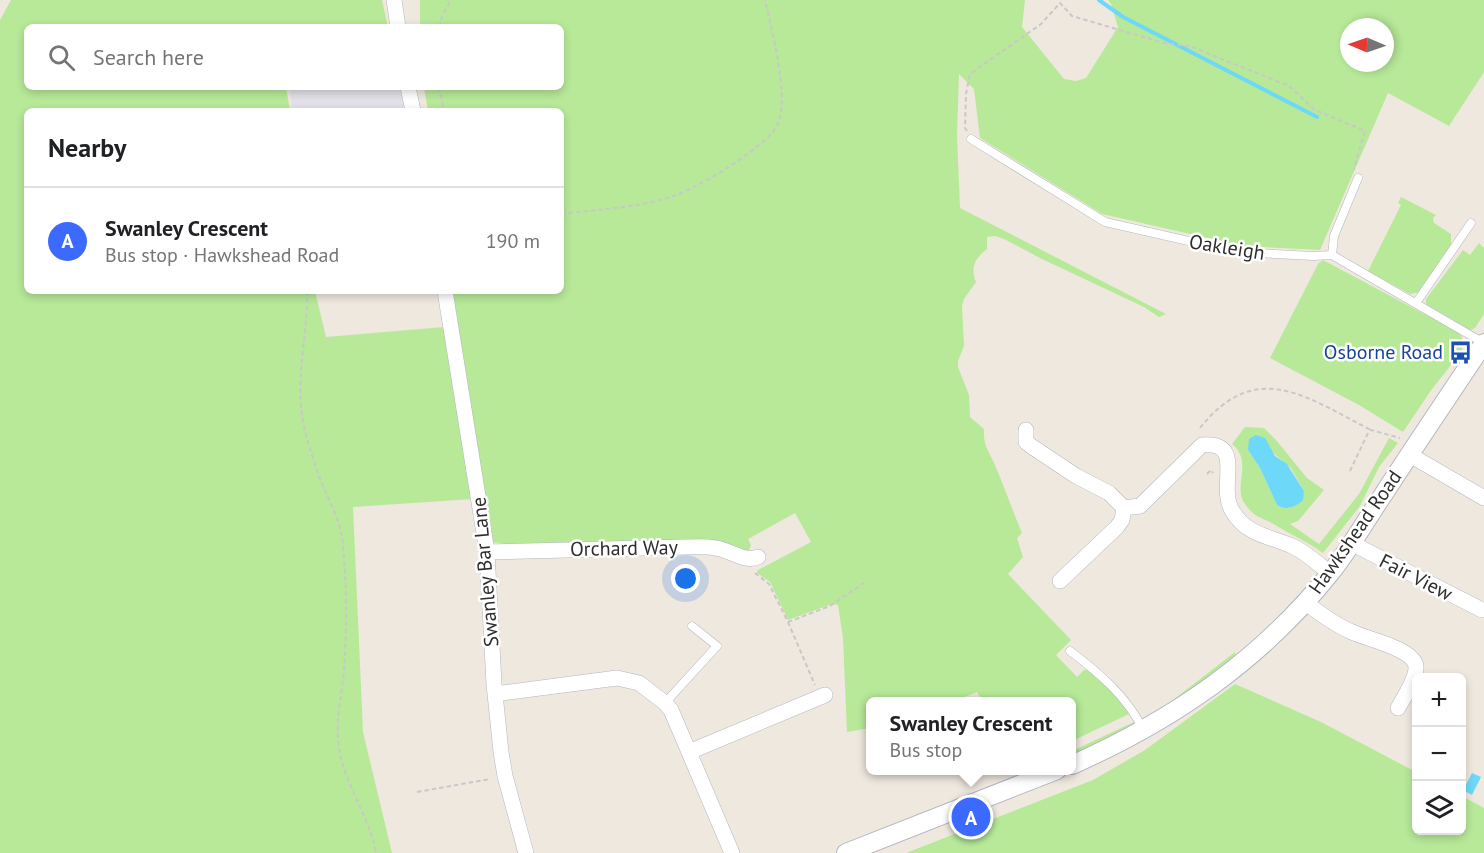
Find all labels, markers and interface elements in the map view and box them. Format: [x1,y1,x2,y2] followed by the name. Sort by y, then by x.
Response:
[1340,18,1394,72] north arrow
[24,24,564,90] search box
[45,41,78,74] icon: search
[93,43,204,71] text: Search here
[48,131,126,164] text: Nearby
[105,214,268,242] text: Swanley Crescent
[61,228,74,254] text: A
[486,228,540,254] text: 190 m
[1187,228,1267,266] street label: Oakleigh
[105,242,339,268] text: Bus stop · Hawkshead Road
[1324,339,1443,365] place label: Osborne Road
[1448,339,1474,365] bus stop icon: Osborne Road
[1303,465,1407,599] street label: Hawkshead Road
[465,496,505,648] street label: Swanley Bar Lane
[570,534,679,562] street label: Orchard Way
[1375,548,1457,607] street label: Fair View
[671,564,700,593] your location
[1412,673,1466,835] map controls
[1412,673,1466,727] button: +
[866,697,1076,775] popup
[890,709,1053,737] text: Swanley Crescent
[1412,727,1466,781] button: −
[890,737,962,763] text: Bus stop
[1412,781,1466,835] button: layers
[952,794,990,840] pin: A

